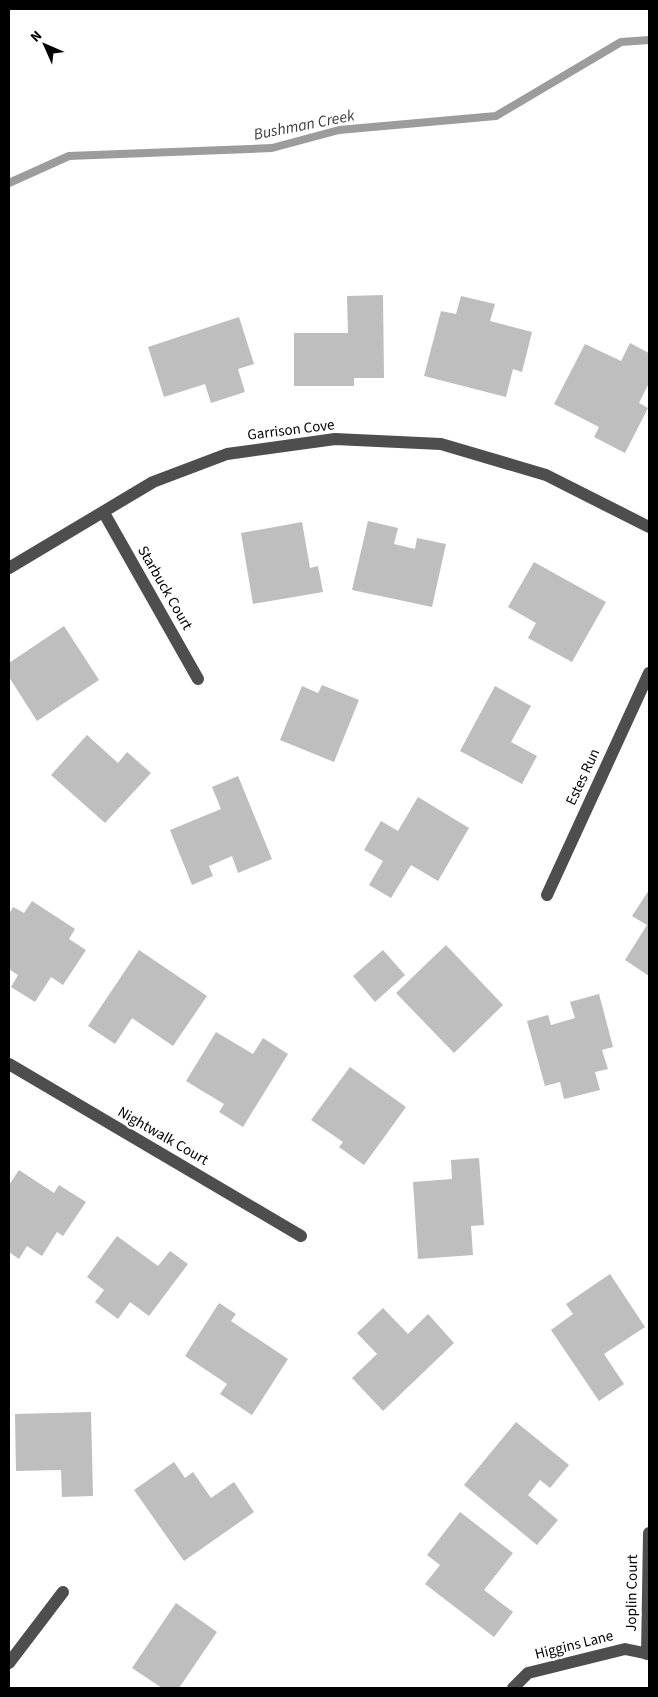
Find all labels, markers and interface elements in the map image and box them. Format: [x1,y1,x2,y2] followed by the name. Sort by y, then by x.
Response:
[20,20,70,70] north arrow
[26,26,47,47] text: N
[252,104,357,146] water label: Bushman Creek
[246,414,336,446] street label: Garrison Cove
[132,542,198,634] street label: Starbuck Court
[561,745,605,809] street label: Estes Run
[114,1101,212,1171] street label: Nightwalk Court
[621,1554,643,1632] street label: Joplin Court
[533,1625,615,1665] street label: Higgins Lane

